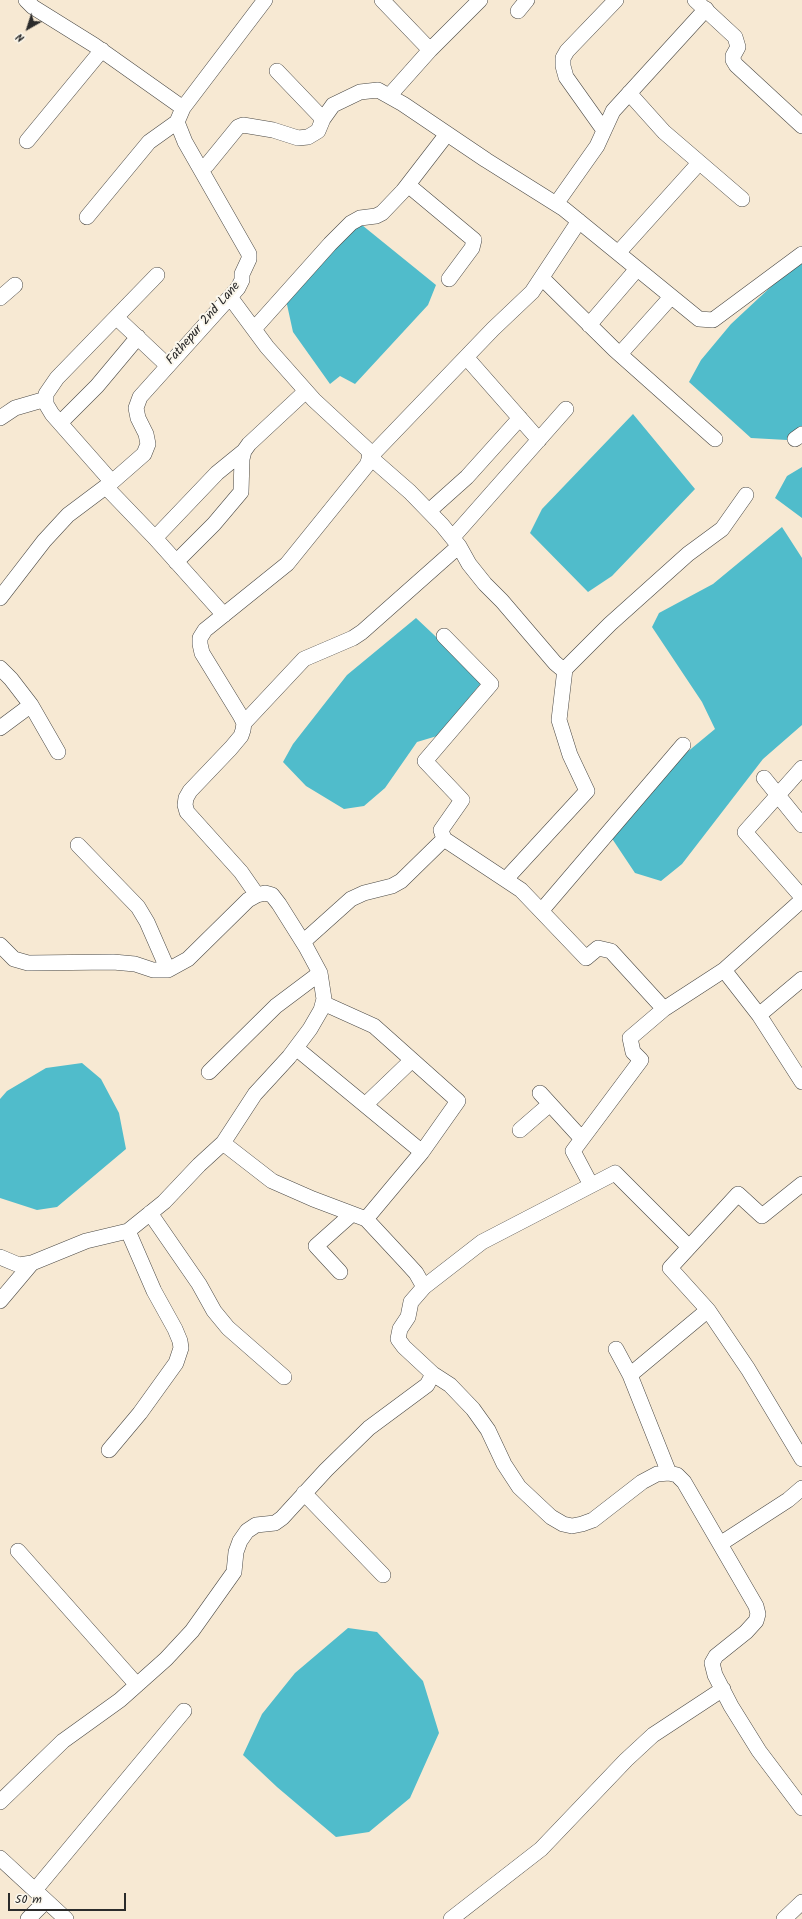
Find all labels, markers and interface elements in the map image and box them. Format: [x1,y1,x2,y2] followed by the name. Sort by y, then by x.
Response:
[8,8,48,48] north arrow
[12,28,29,47] text: N
[164,279,244,369] street label: Fathepur 2nd Lane
[10,1885,128,1911] scale bar
[15,1890,42,1909] text: 50 m

